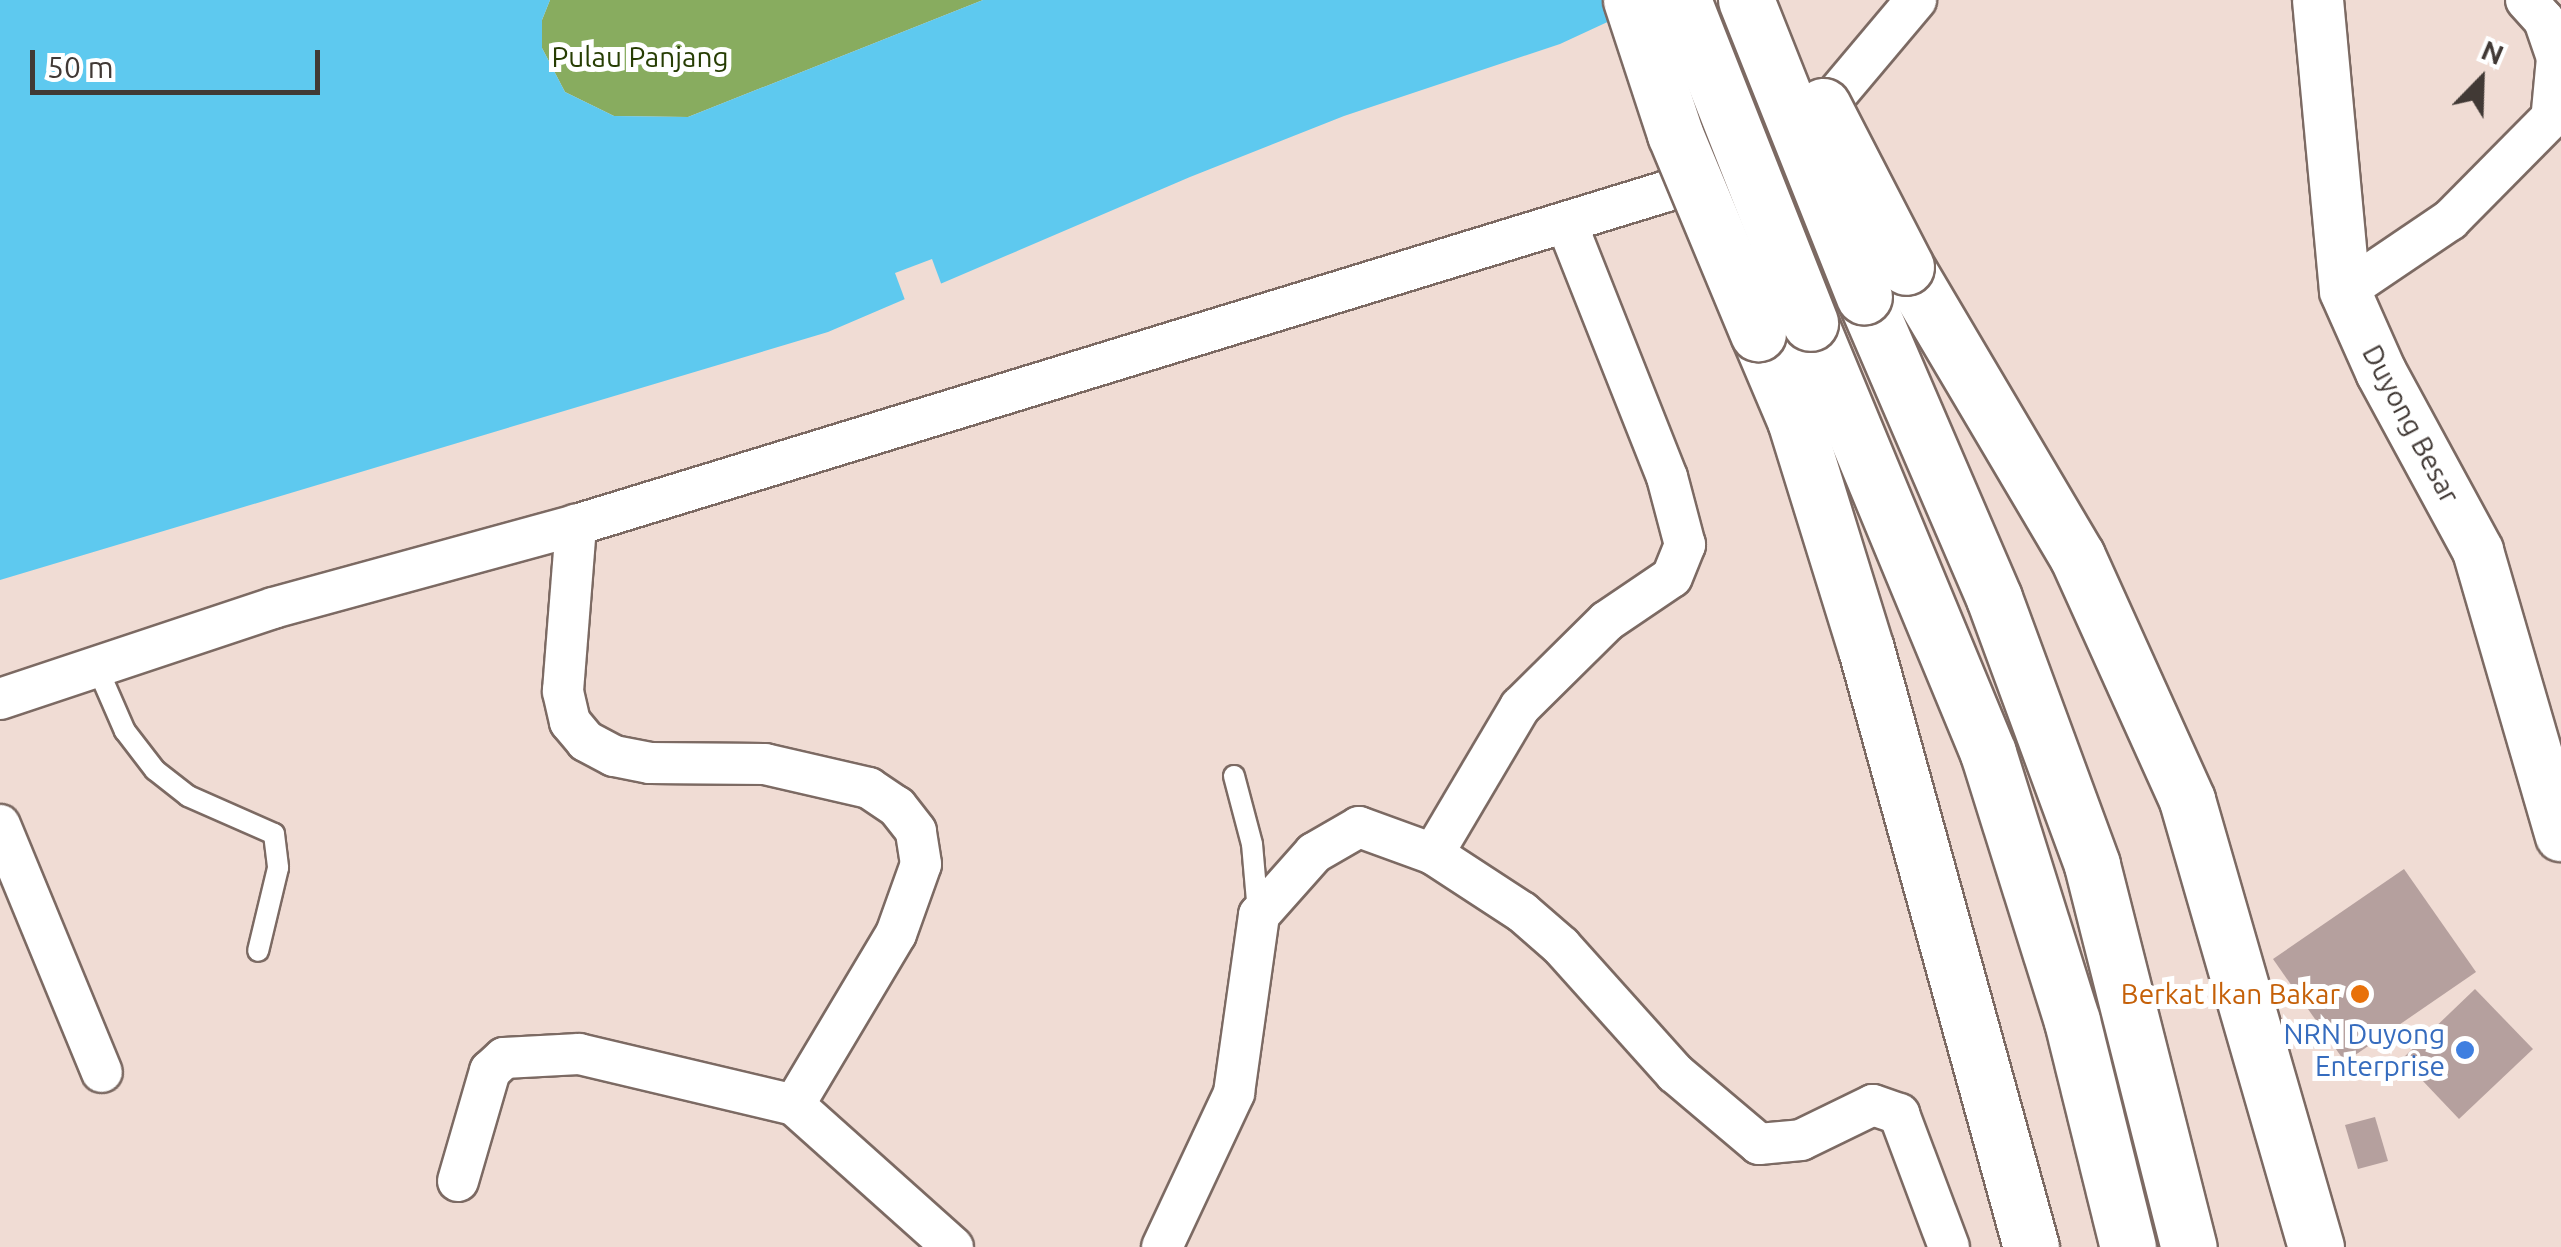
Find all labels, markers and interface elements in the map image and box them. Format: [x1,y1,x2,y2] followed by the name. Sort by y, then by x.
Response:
[35,30,325,92] scale bar
[2431,30,2531,130] north arrow
[2477,34,2509,70] text: N
[551,40,729,74] park label: Pulau Panjang
[47,50,114,84] text: 50 m
[2355,339,2467,509] street label: Duyong Besar
[2121,977,2340,1011] place label: Berkat Ikan Bakar
[2349,983,2371,1005] marker: Berkat Ikan Bakar
[2284,1017,2445,1083] place label: NRN Duyong Enterprise
[2454,1039,2476,1061] marker: NRN Duyong Enterprise

